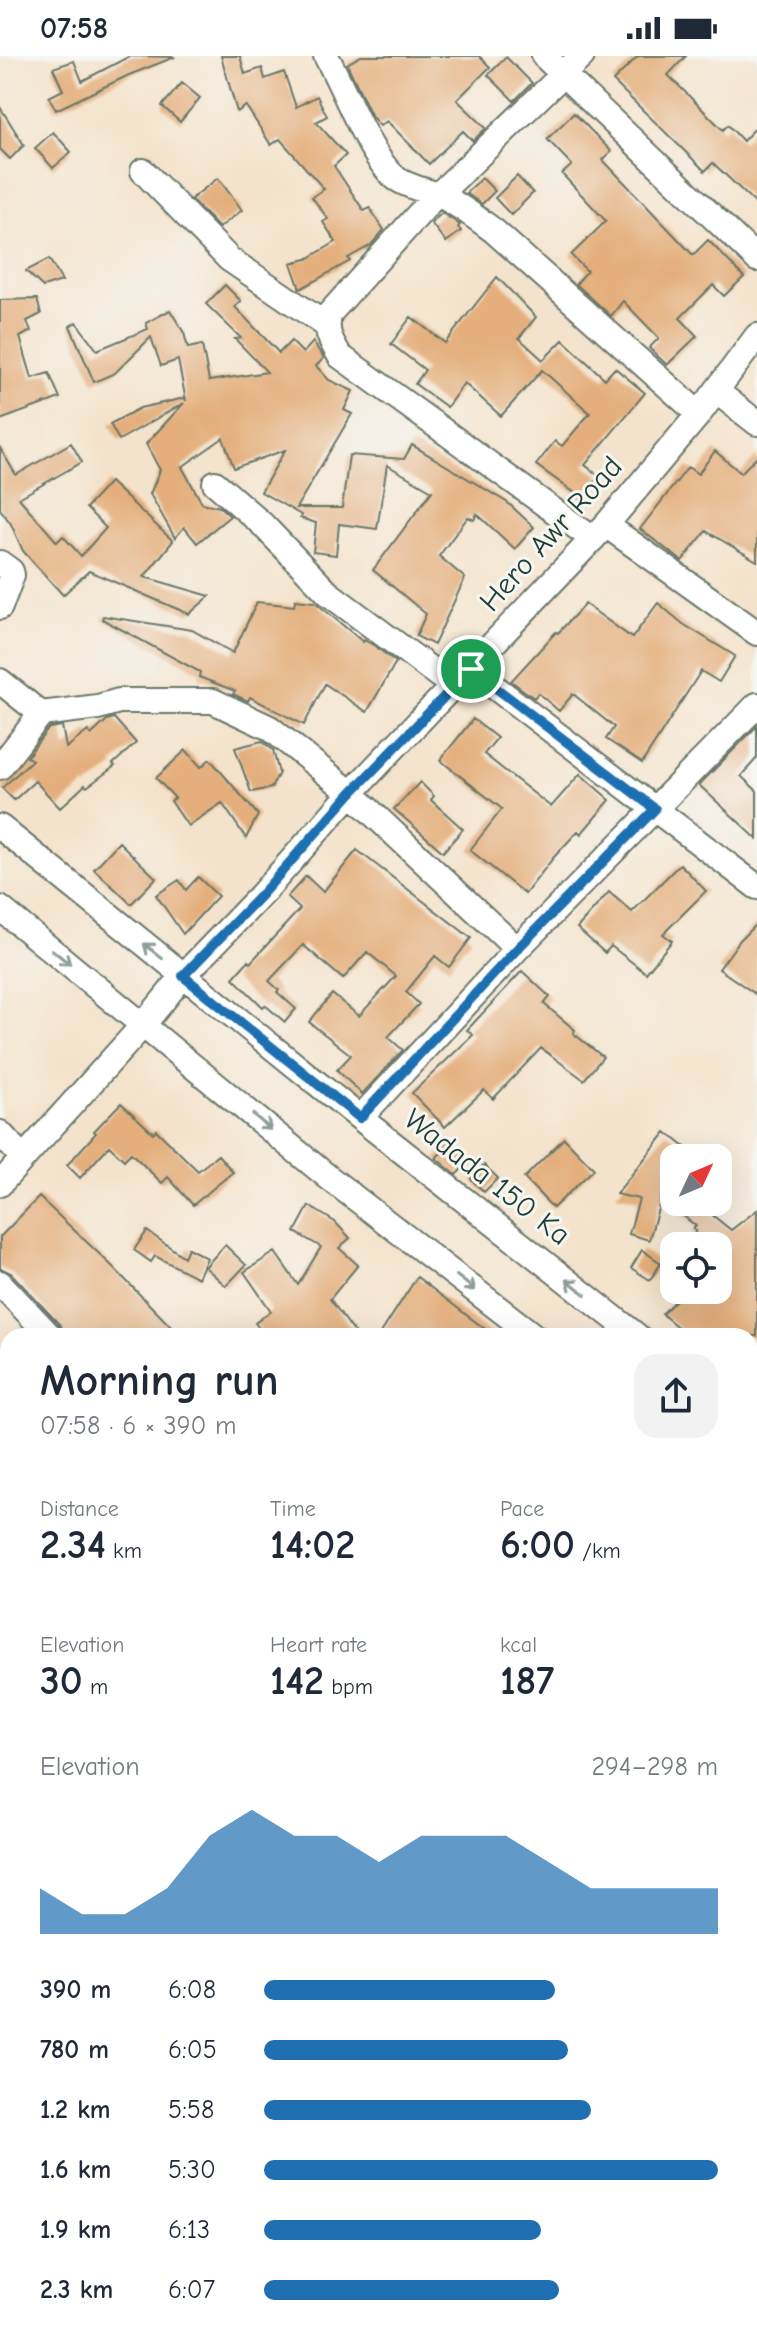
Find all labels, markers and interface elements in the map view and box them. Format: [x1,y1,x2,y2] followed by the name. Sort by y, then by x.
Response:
[40,11,108,46] text: 07:58
[472,449,630,619] street label: Hero Awr Road
[437,635,505,703] pin
[449,647,493,691] icon: arrive
[143,942,164,960] one-way arrow
[50,948,71,966] one-way arrow
[397,1101,577,1253] street label: Wadada 150 Ka
[251,1113,271,1131] one-way arrow
[660,1144,732,1216] north arrow
[660,1144,732,1304] map controls
[660,1232,732,1304] button: locate
[455,1274,476,1291] one-way arrow
[566,1278,587,1295] one-way arrow
[634,1354,718,1438] button: share
[40,1355,279,1406] text: Morning run
[40,1411,236,1441] text: 07:58 · 6 × 390 m
[40,1496,119,1522] text: Distance
[270,1496,316,1522] text: Time
[500,1496,544,1522] text: Pace
[40,1522,106,1568] text: 2.34
[270,1522,355,1568] text: 14:02
[500,1522,575,1568] text: 6:00
[106,1538,142,1564] text: km
[575,1538,621,1564] text: /km
[40,1632,124,1658] text: Elevation
[270,1632,367,1658] text: Heart rate
[500,1632,537,1658] text: kcal
[40,1658,83,1704] text: 30
[270,1658,324,1704] text: 142
[500,1658,554,1704] text: 187
[83,1674,108,1700] text: m
[324,1674,373,1700] text: bpm
[40,1752,140,1782] text: Elevation
[591,1752,718,1782] text: 294–298 m
[40,1975,111,2005] text: 390 m
[168,1975,216,2005] text: 6:08
[40,2035,109,2065] text: 780 m
[168,2035,217,2065] text: 6:05
[40,2095,111,2125] text: 1.2 km
[168,2095,214,2125] text: 5:58
[40,2155,111,2185] text: 1.6 km
[168,2155,216,2185] text: 5:30
[40,2215,111,2245] text: 1.9 km
[168,2215,210,2245] text: 6:13
[40,2275,113,2305] text: 2.3 km
[168,2275,215,2305] text: 6:07

